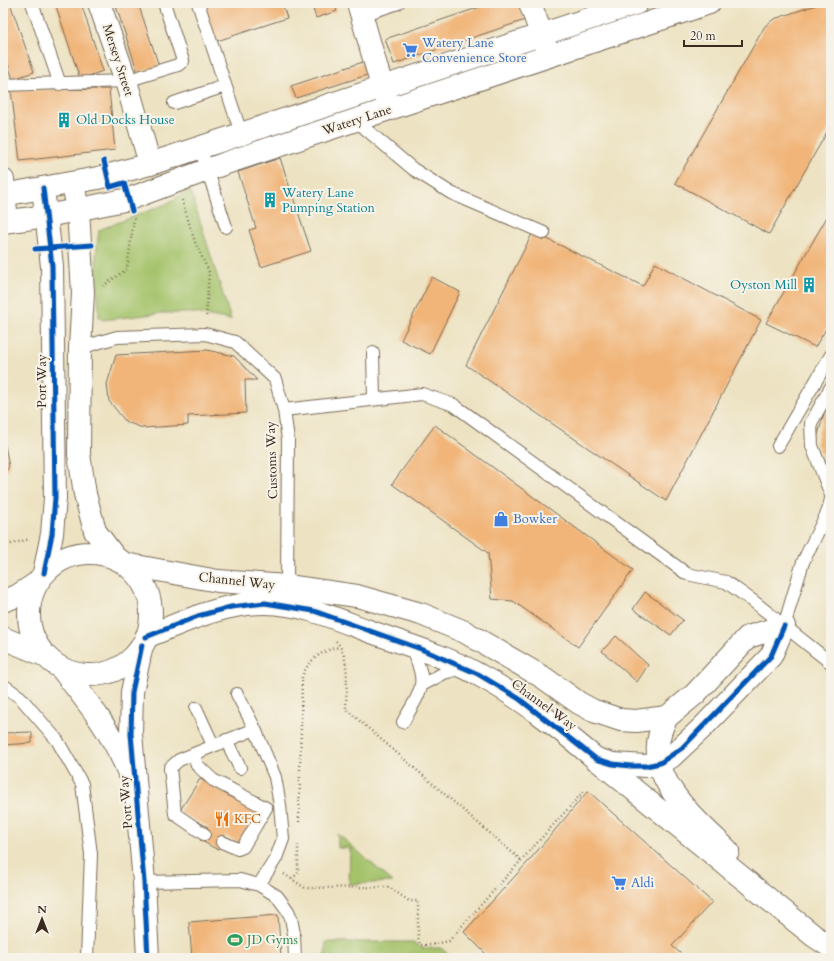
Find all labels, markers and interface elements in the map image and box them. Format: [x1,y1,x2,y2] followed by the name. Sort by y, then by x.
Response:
[98,22,138,98] street label: Mersey Street
[684,22,742,48] scale bar
[690,28,717,44] text: 20 m
[421,34,527,67] place label: Watery Lane Convenience Store
[401,41,419,59] supermarket icon: Watery Lane Convenience Store
[319,100,394,140] street label: Watery Lane
[55,111,73,129] building icon: Old Docks House
[76,111,175,129] place label: Old Docks House
[281,184,376,217] place label: Watery Lane Pumping Station
[261,191,279,209] building icon: Watery Lane Pumping Station
[730,276,798,294] place label: Oyston Mill
[800,276,818,294] building icon: Oyston Mill
[33,354,51,408] street label: Port Way
[262,420,282,499] street label: Customs Way
[492,510,510,528] shop icon: Bowker
[513,510,557,528] place label: Bowker
[198,568,276,594] street label: Channel Way
[508,675,581,735] street label: Channel Way
[115,774,137,830] street label: Port Way
[213,810,231,828] restaurant icon: KFC
[234,810,261,828] place label: KFC
[610,874,628,892] supermarket icon: Aldi
[631,874,654,892] place label: Aldi
[22,899,62,939] north arrow
[37,902,47,917] text: N
[226,931,244,949] sports icon: JD Gyms
[245,931,298,949] place label: JD Gyms

